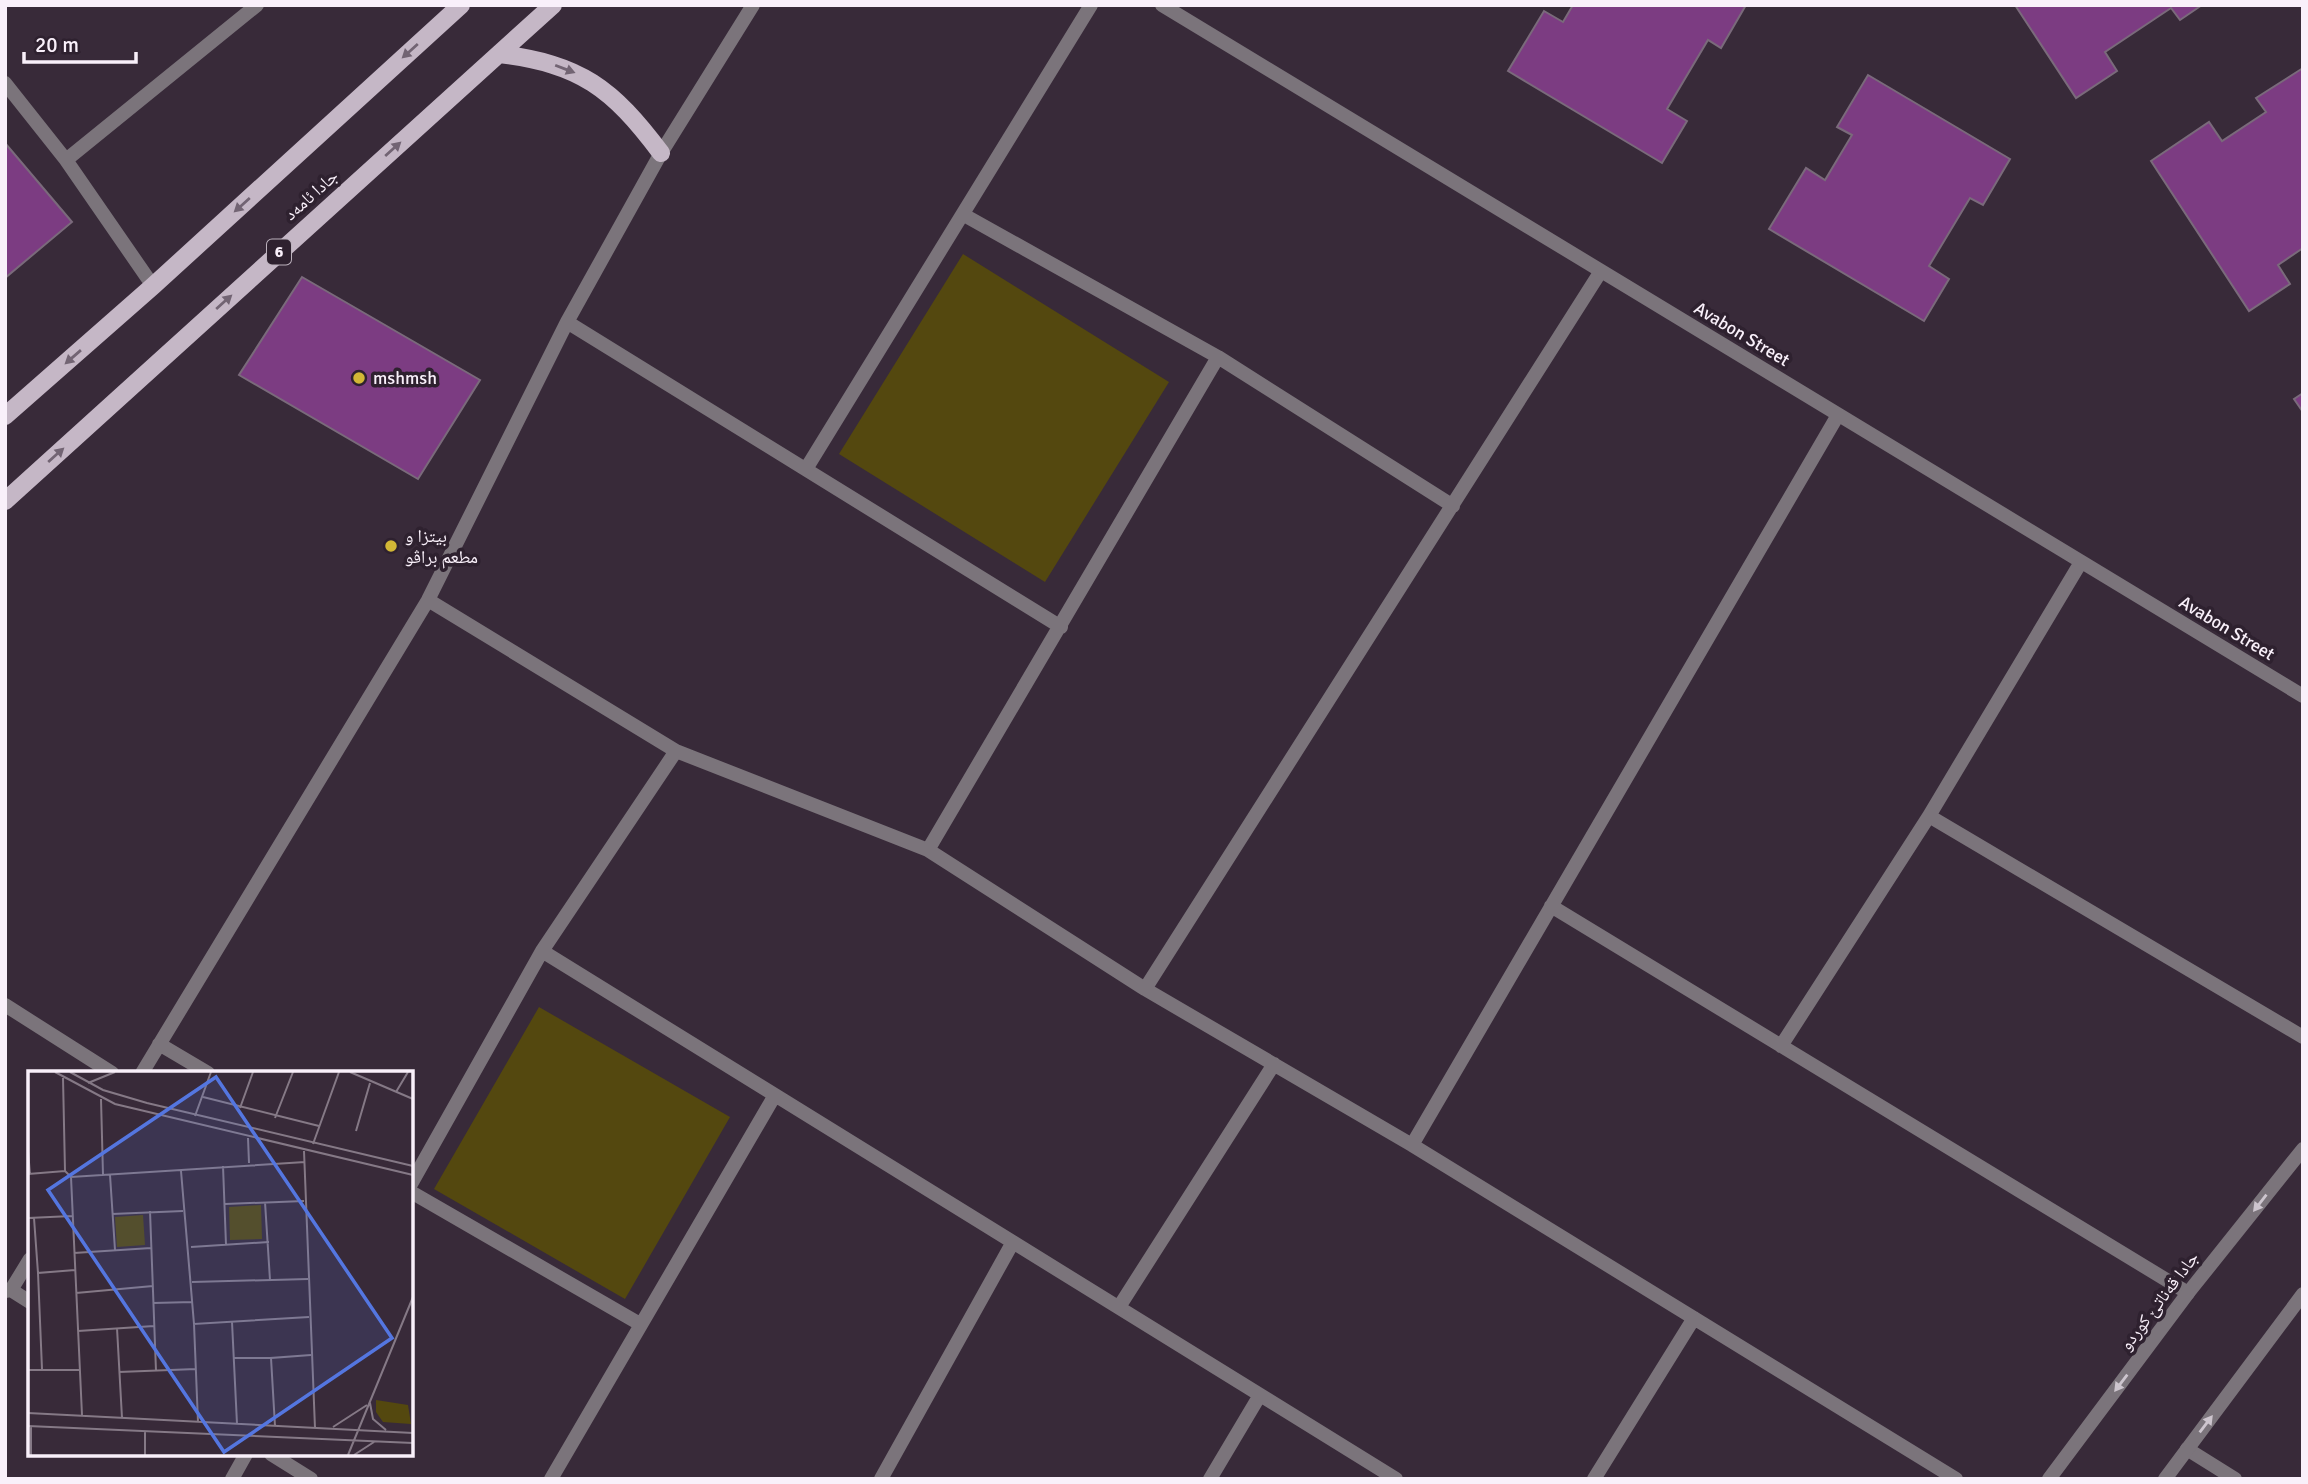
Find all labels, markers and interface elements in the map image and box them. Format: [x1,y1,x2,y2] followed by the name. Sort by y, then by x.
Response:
[24,21,136,65] scale bar
[35,32,79,58] text: 20 m
[402,43,419,59] one-way arrow
[555,63,576,74] one-way arrow
[384,142,401,158] one-way arrow
[279,165,343,225] street label: جادا ئامەد
[234,196,251,212] one-way arrow
[267,240,291,264] road number: 6
[215,294,232,310] one-way arrow
[1690,297,1794,371] street label: Avabon Street
[65,348,82,364] one-way arrow
[373,367,437,389] place label: mshmsh
[351,370,367,386] marker: mshmsh
[47,447,64,463] one-way arrow
[405,525,478,569] place label: بيتزا و مطعم براڤو
[383,538,399,554] marker: بيتزا و مطعم براڤو
[2175,591,2279,665] street label: Avabon Street
[28,1071,413,1456] inset map
[2253,1193,2268,1211] one-way arrow
[2115,1247,2203,1355] street label: جادا قەناتێ کوردو
[2114,1373,2129,1391] one-way arrow
[2199,1415,2213,1433] one-way arrow

